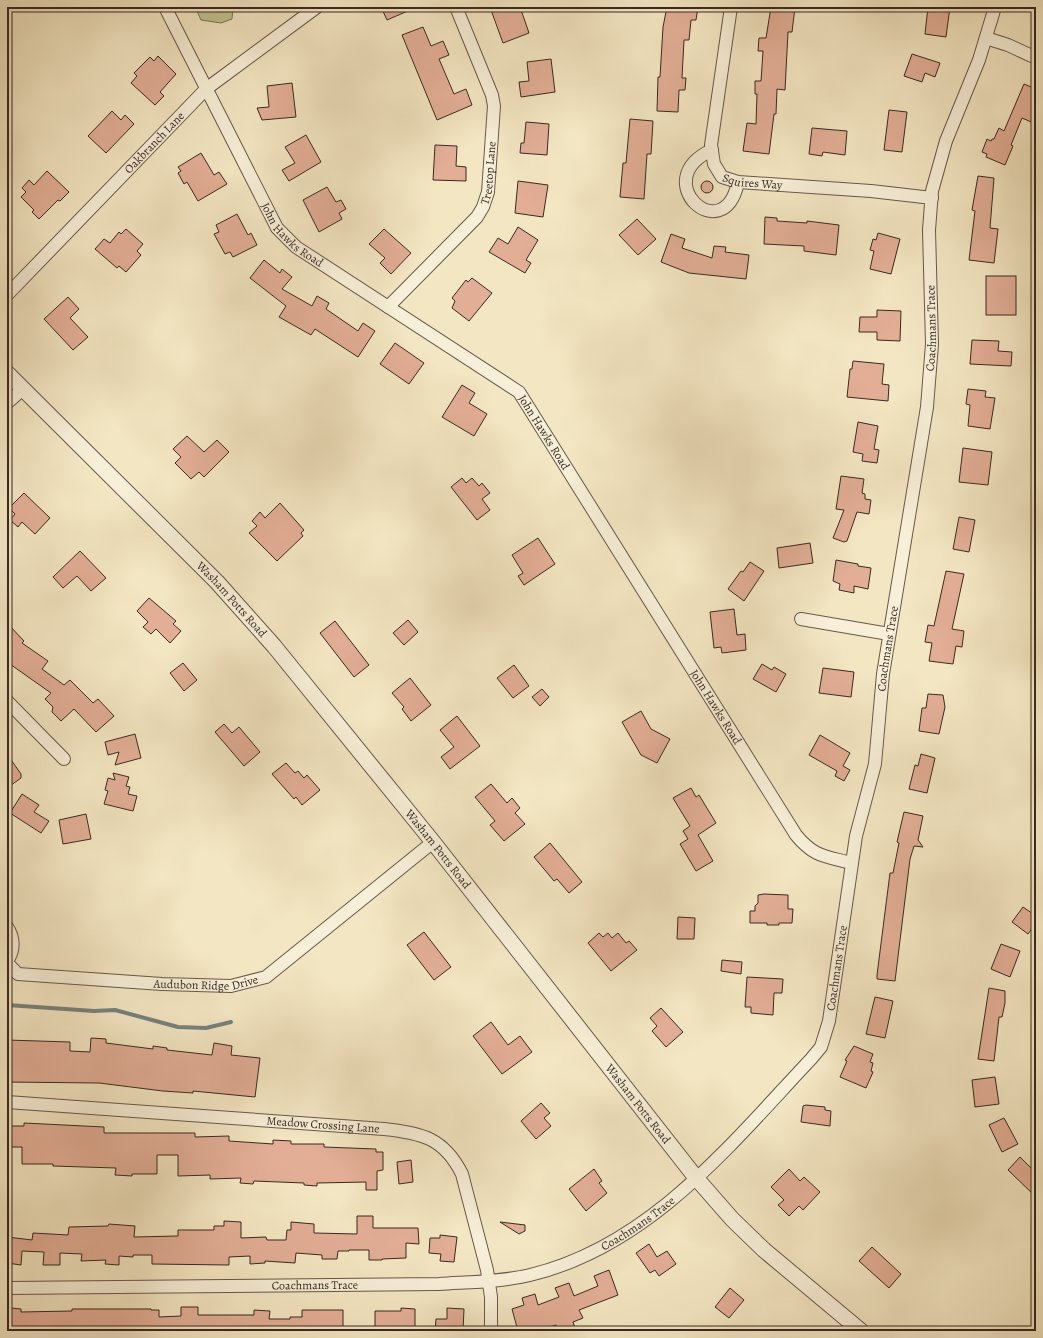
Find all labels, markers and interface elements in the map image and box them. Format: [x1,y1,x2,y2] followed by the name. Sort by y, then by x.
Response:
[121,108,188,177] street label: Oakbranch Lane
[476,141,500,207] street label: Treetop Lane
[720,170,784,193] street label: Squires Way
[257,200,327,271] street label: John Hawks Road
[922,285,940,372] street label: Coachmans Trace
[515,392,574,473] street label: John Hawks Road
[192,557,271,641] street label: Washam Potts Road
[873,605,902,692] street label: Coachmans Trace
[686,666,746,748] street label: John Hawks Road
[401,805,475,892] street label: Washam Potts Road
[823,924,851,1012] street label: Coachmans Trace
[152,971,260,994] street label: Audubon Ridge Drive
[601,1060,675,1148] street label: Washam Potts Road
[266,1113,380,1137] street label: Meadow Crossing Lane
[598,1193,678,1254] street label: Coachmans Trace
[272,1277,358,1294] street label: Coachmans Trace

